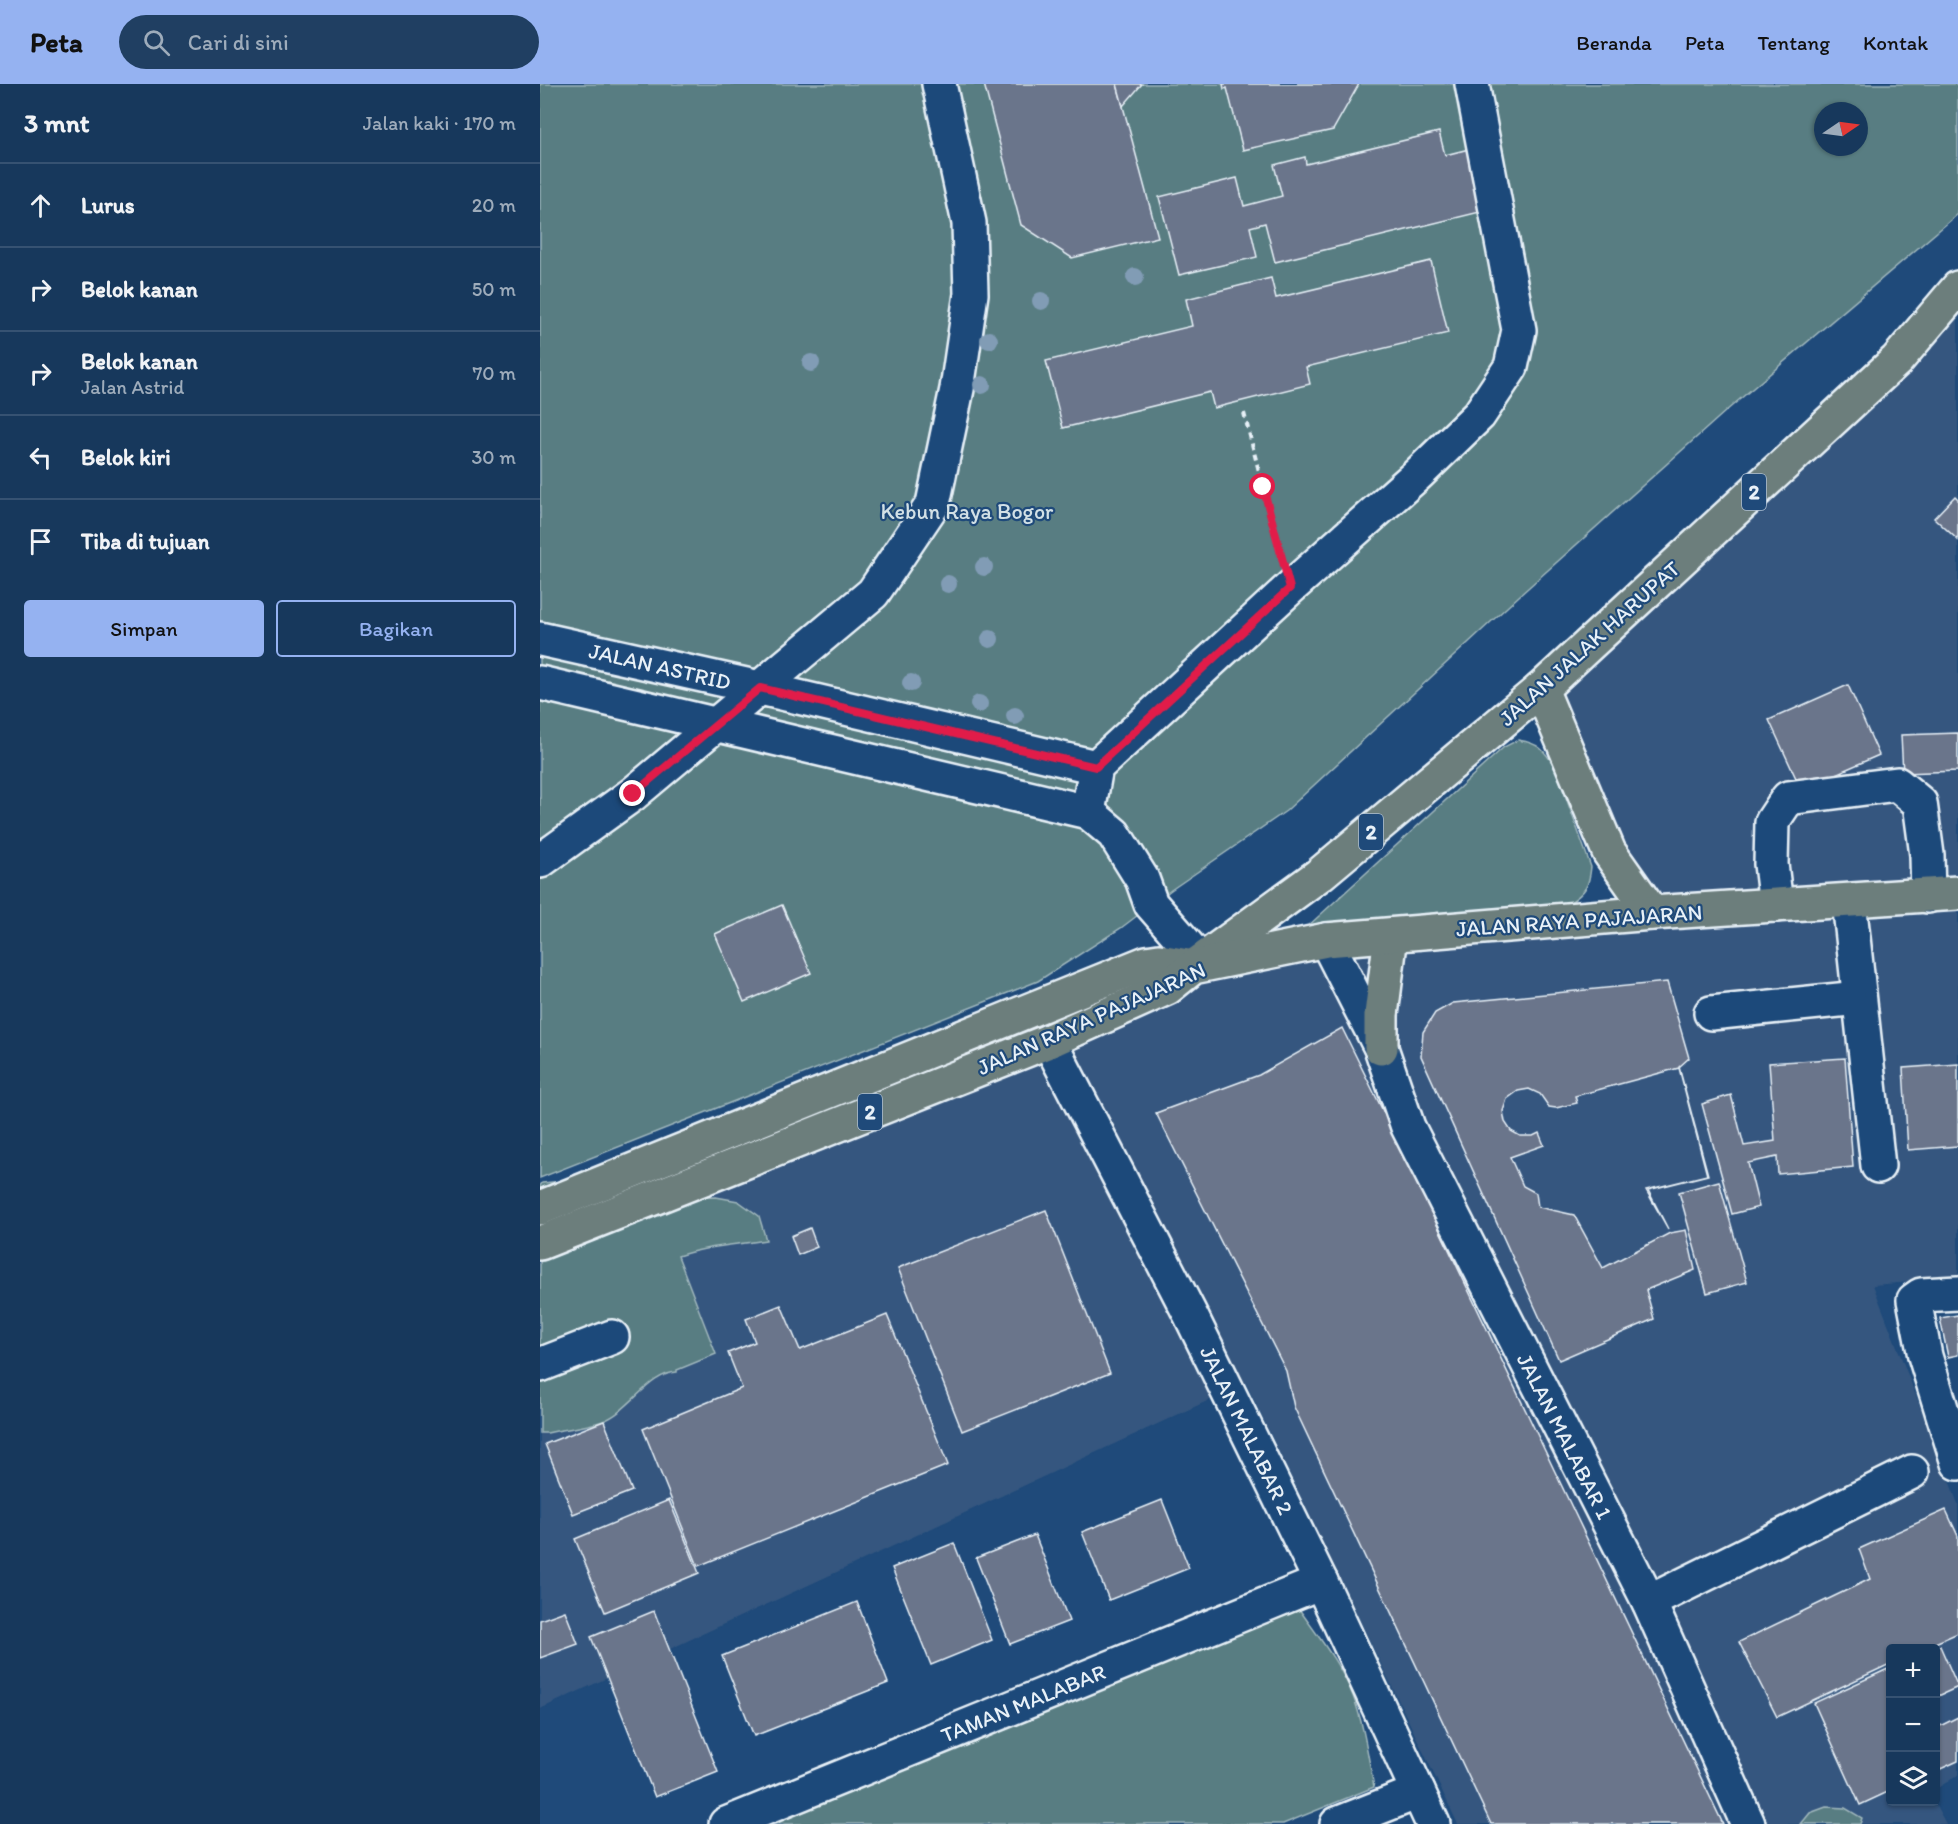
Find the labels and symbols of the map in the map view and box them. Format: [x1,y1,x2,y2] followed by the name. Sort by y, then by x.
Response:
[1814,102,1868,156] north arrow
[1249,473,1275,499] route start
[1742,474,1766,510] road number: 2
[881,498,1054,525] park label: Kebun Raya Bogor
[1493,555,1686,732] street label: JALAN JALAK HARUPAT
[586,637,733,696] street label: JALAN ASTRID
[619,780,645,806] route end
[1359,814,1383,850] road number: 2
[1455,898,1703,943] street label: JALAN RAYA PAJAJARAN
[973,956,1209,1081] street label: JALAN RAYA PAJAJARAN
[858,1094,882,1130] road number: 2
[1194,1341,1299,1519] street label: JALAN MALABAR 2
[1511,1349,1618,1524] street label: JALAN MALABAR 1
[937,1658,1109,1749] street label: TAMAN MALABAR

